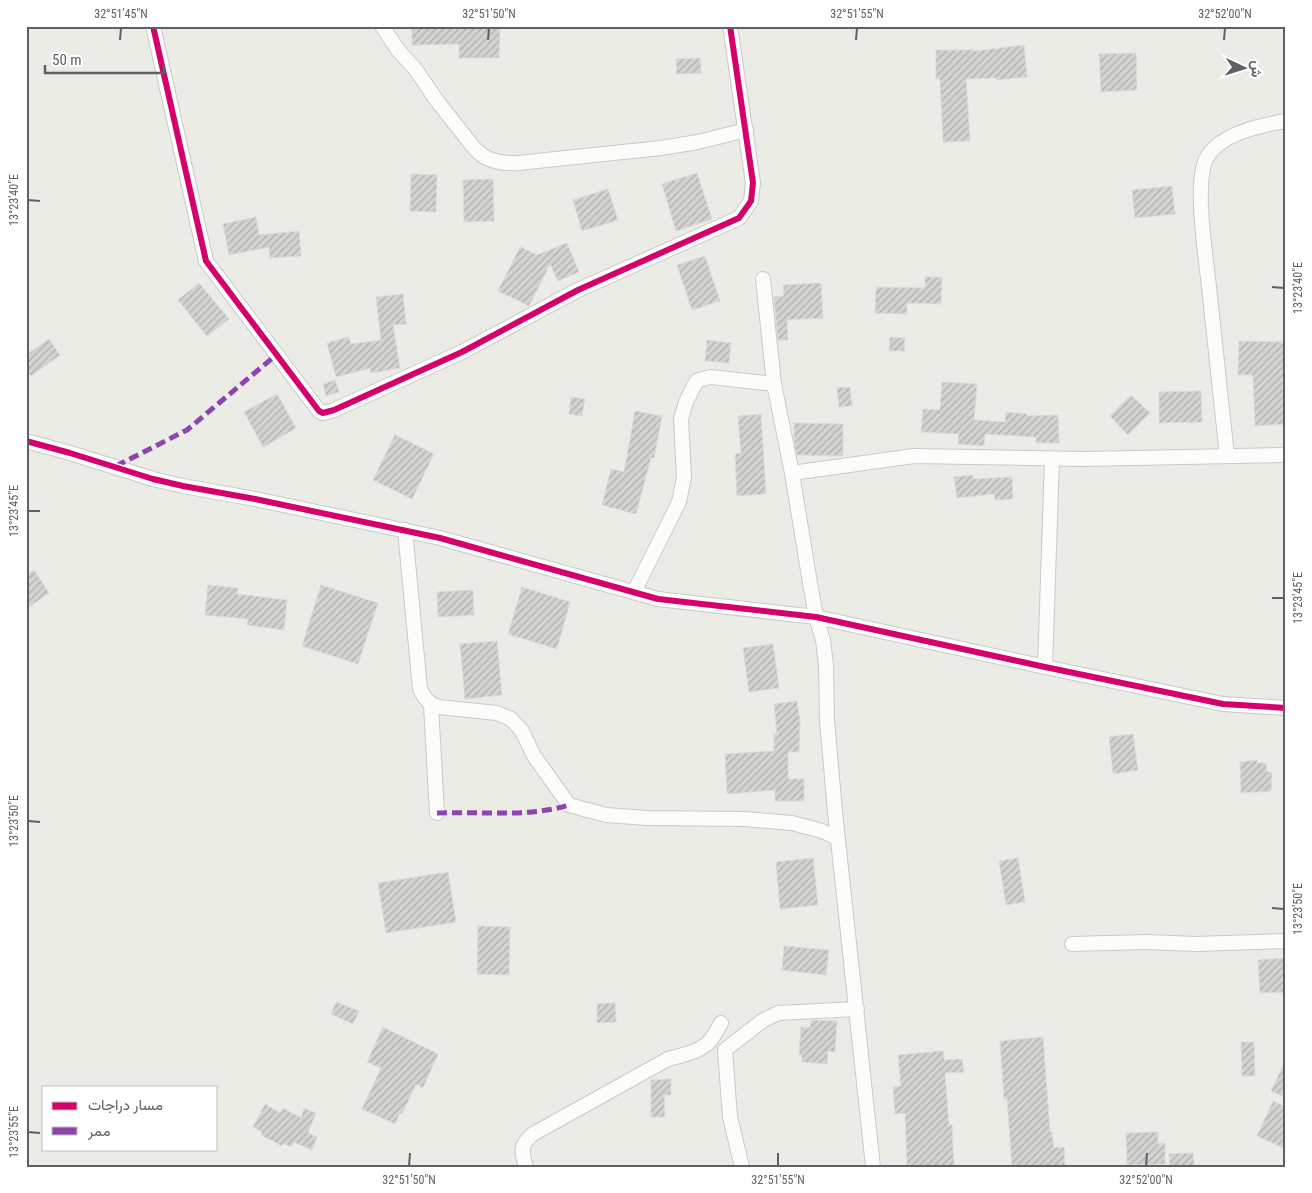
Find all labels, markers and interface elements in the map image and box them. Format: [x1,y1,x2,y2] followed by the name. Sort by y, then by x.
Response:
[94,7,148,21] text: 32°51'45"N
[462,7,516,21] text: 32°51'50"N
[830,7,884,21] text: 32°51'55"N
[1198,7,1252,21] text: 32°52'00"N
[45,42,164,74] scale bar
[1220,42,1270,92] north arrow
[52,51,82,69] text: 50 m
[1247,60,1266,78] text: ش
[7,174,21,226] text: 13°23'40"E
[1291,262,1305,314] text: 13°23'40"E
[7,485,21,537] text: 13°23'45"E
[1291,572,1305,624] text: 13°23'45"E
[7,795,21,847] text: 13°23'50"E
[1291,883,1305,935] text: 13°23'50"E
[42,1086,218,1150] legend
[88,1096,163,1114] text: مسار دراجات
[7,1106,21,1158] text: 13°23'55"E
[87,1122,110,1140] text: ممر
[382,1173,436,1187] text: 32°51'50"N
[751,1173,805,1187] text: 32°51'55"N
[1119,1173,1173,1187] text: 32°52'00"N

